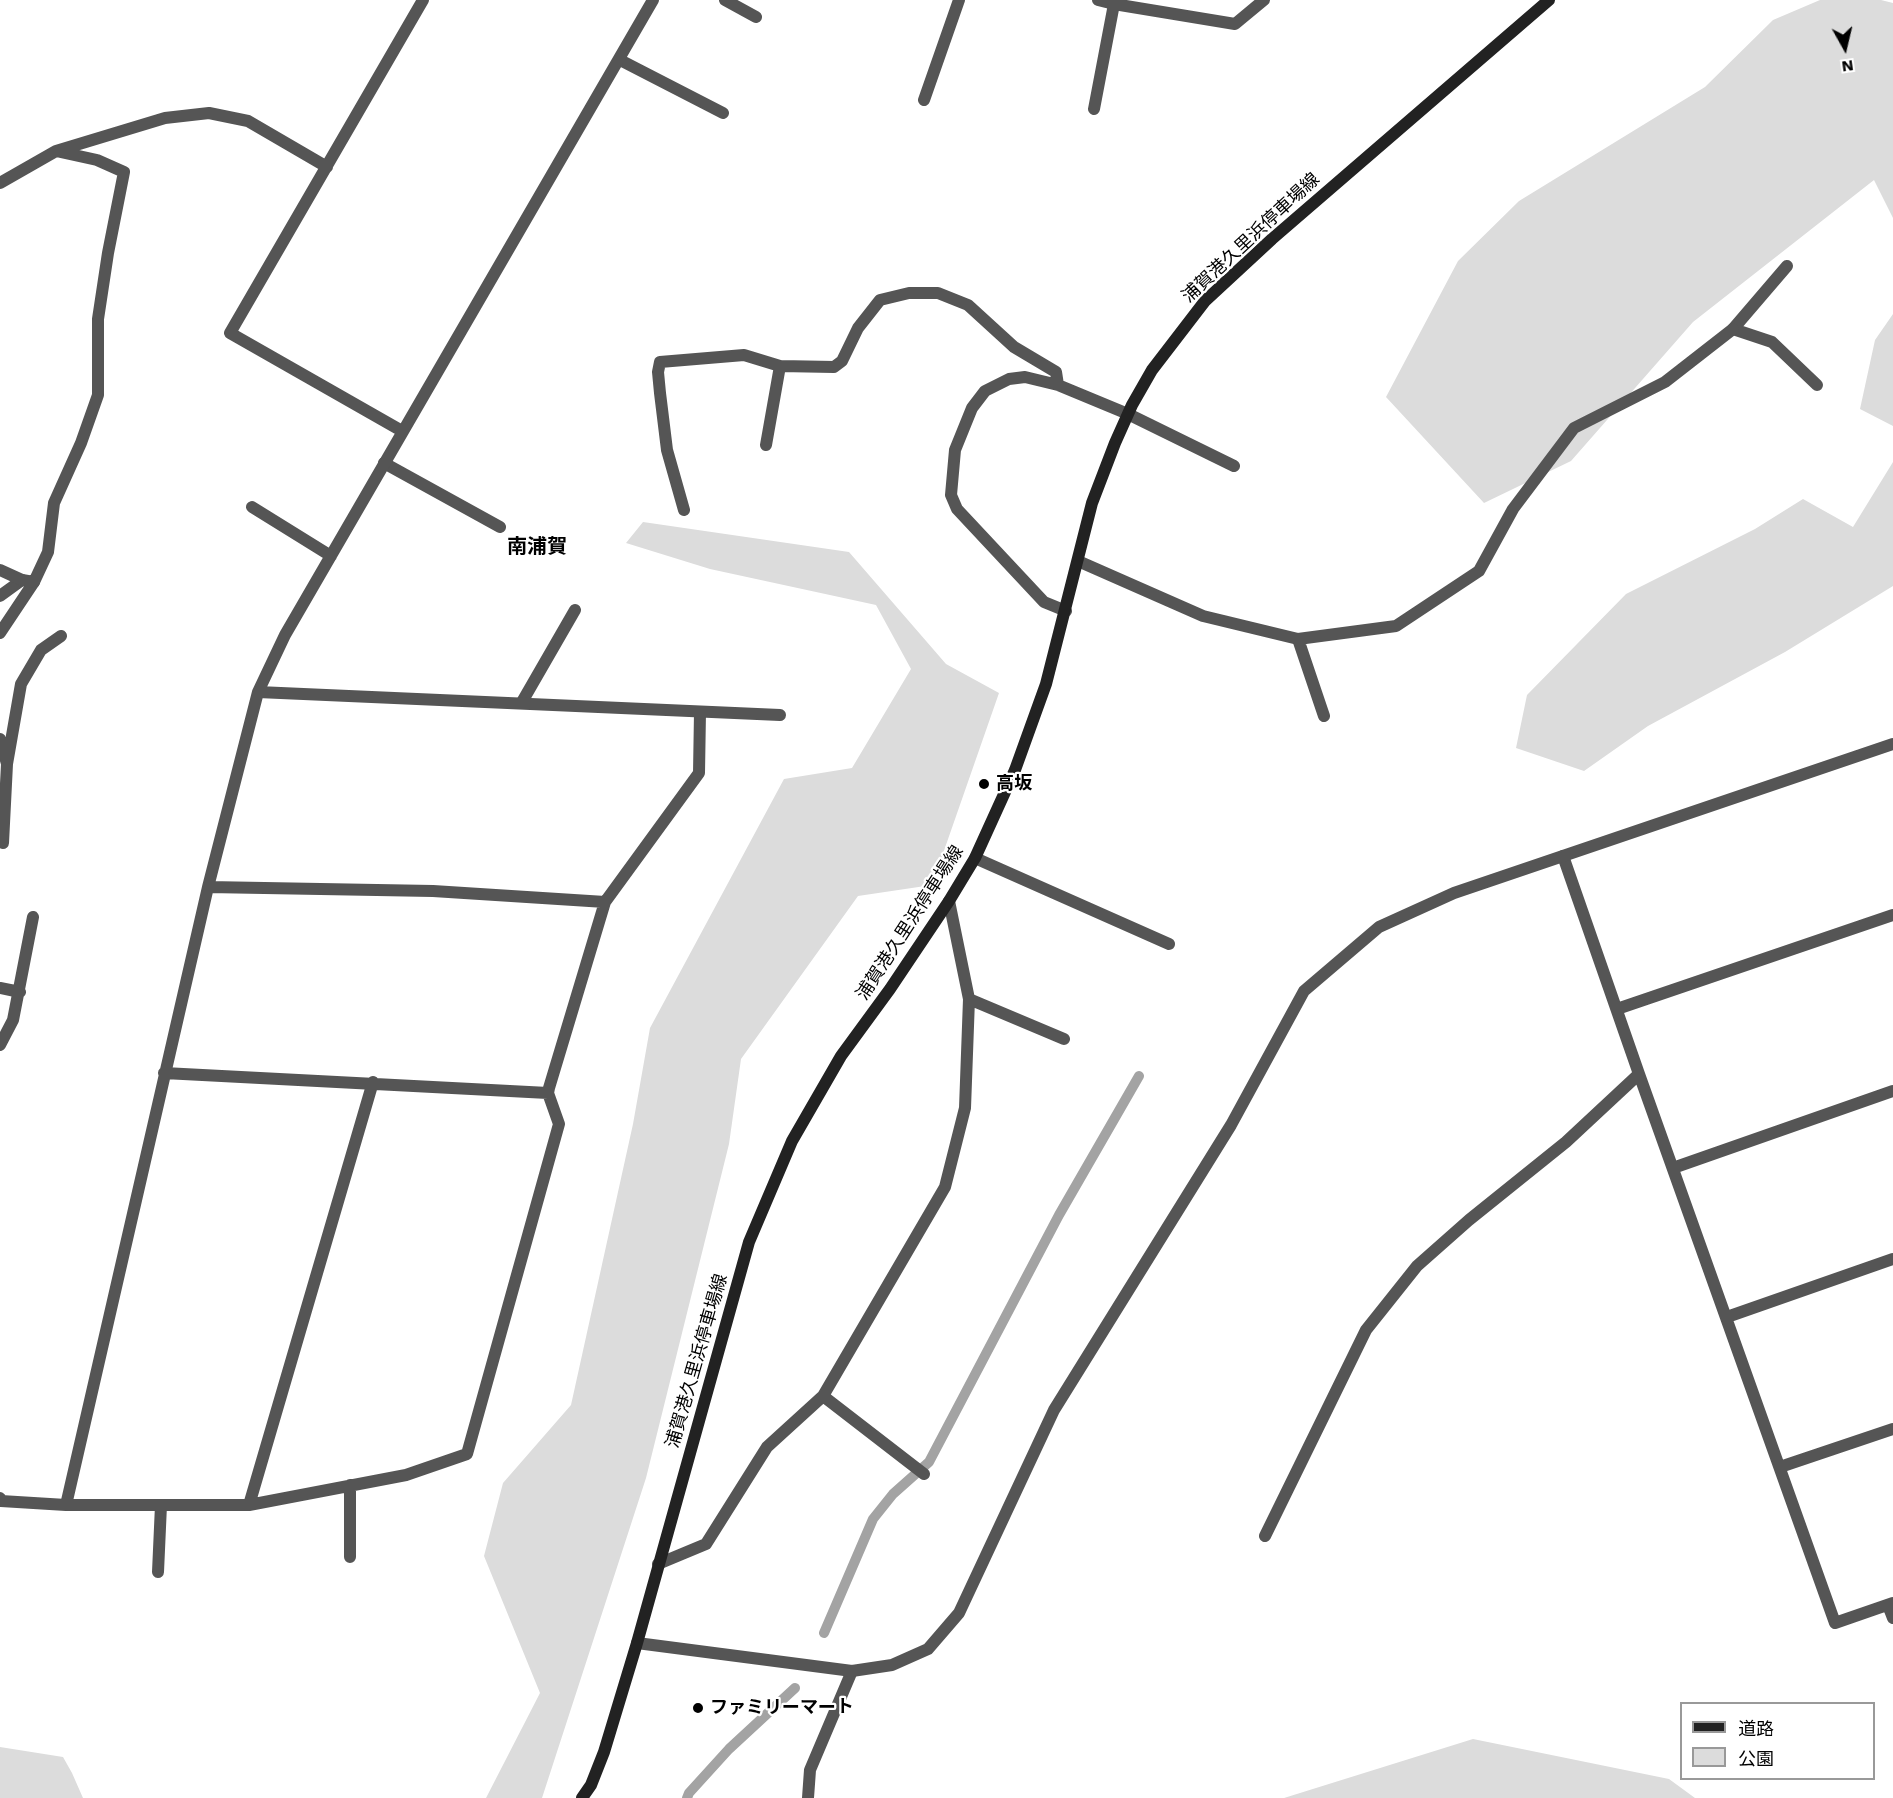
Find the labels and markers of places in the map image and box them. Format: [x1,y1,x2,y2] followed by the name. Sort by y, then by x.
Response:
[996,773,1032,795] place label: 高坂
[977,777,991,791] marker: 高坂
[710,1697,854,1719] place label: ファミリーマート
[691,1701,705,1715] marker: ファミリーマート

